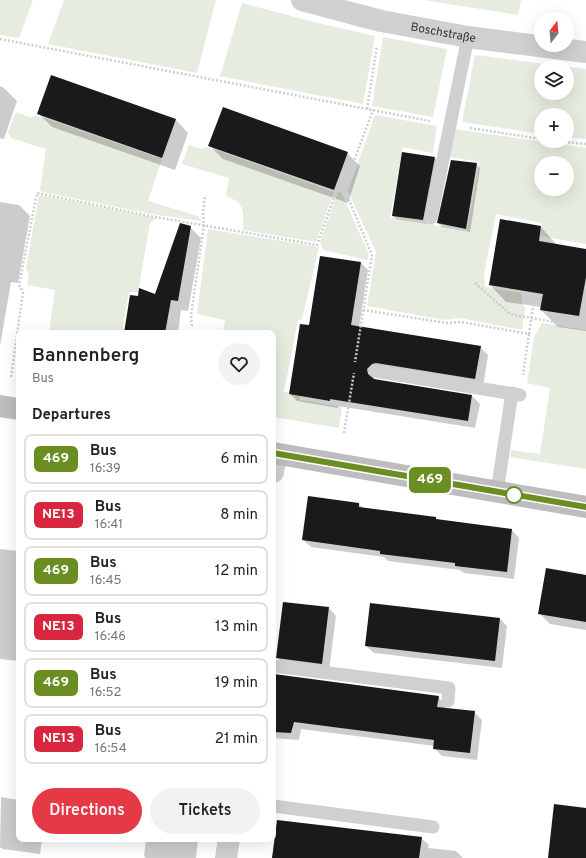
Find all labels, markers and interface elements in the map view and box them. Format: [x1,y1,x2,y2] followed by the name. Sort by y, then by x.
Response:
[534,12,574,52] north arrow
[534,12,574,196] map controls
[409,20,477,47] street label: Boschstraße
[534,60,574,100] button: layers
[534,108,574,148] button: +
[534,156,574,196] button: −
[218,343,260,385] button: heart
[32,344,139,368] text: Bannenberg
[32,371,54,387] text: Bus
[32,406,111,425] text: Departures
[90,442,117,461] text: Bus
[43,450,69,467] text: 469
[221,450,258,469] text: 6 min
[90,461,121,477] text: 16:39
[407,467,453,493] line badge: 469
[417,471,443,488] text: 469
[505,486,523,504] unlabelled marker
[95,498,121,517] text: Bus
[42,506,75,523] text: NE13
[220,506,258,525] text: 8 min
[95,517,123,533] text: 16:41
[90,554,117,573] text: Bus
[43,562,69,579] text: 469
[215,562,258,581] text: 12 min
[90,573,122,589] text: 16:45
[95,610,121,629] text: Bus
[42,618,75,635] text: NE13
[215,618,258,637] text: 13 min
[95,629,126,645] text: 16:46
[90,666,117,685] text: Bus
[43,674,69,691] text: 469
[215,674,258,693] text: 19 min
[90,685,122,701] text: 16:52
[95,722,121,741] text: Bus
[42,730,75,747] text: NE13
[215,730,258,749] text: 21 min
[95,741,127,757] text: 16:54
[32,788,142,834] button: Directions
[150,788,260,834] button: Tickets

